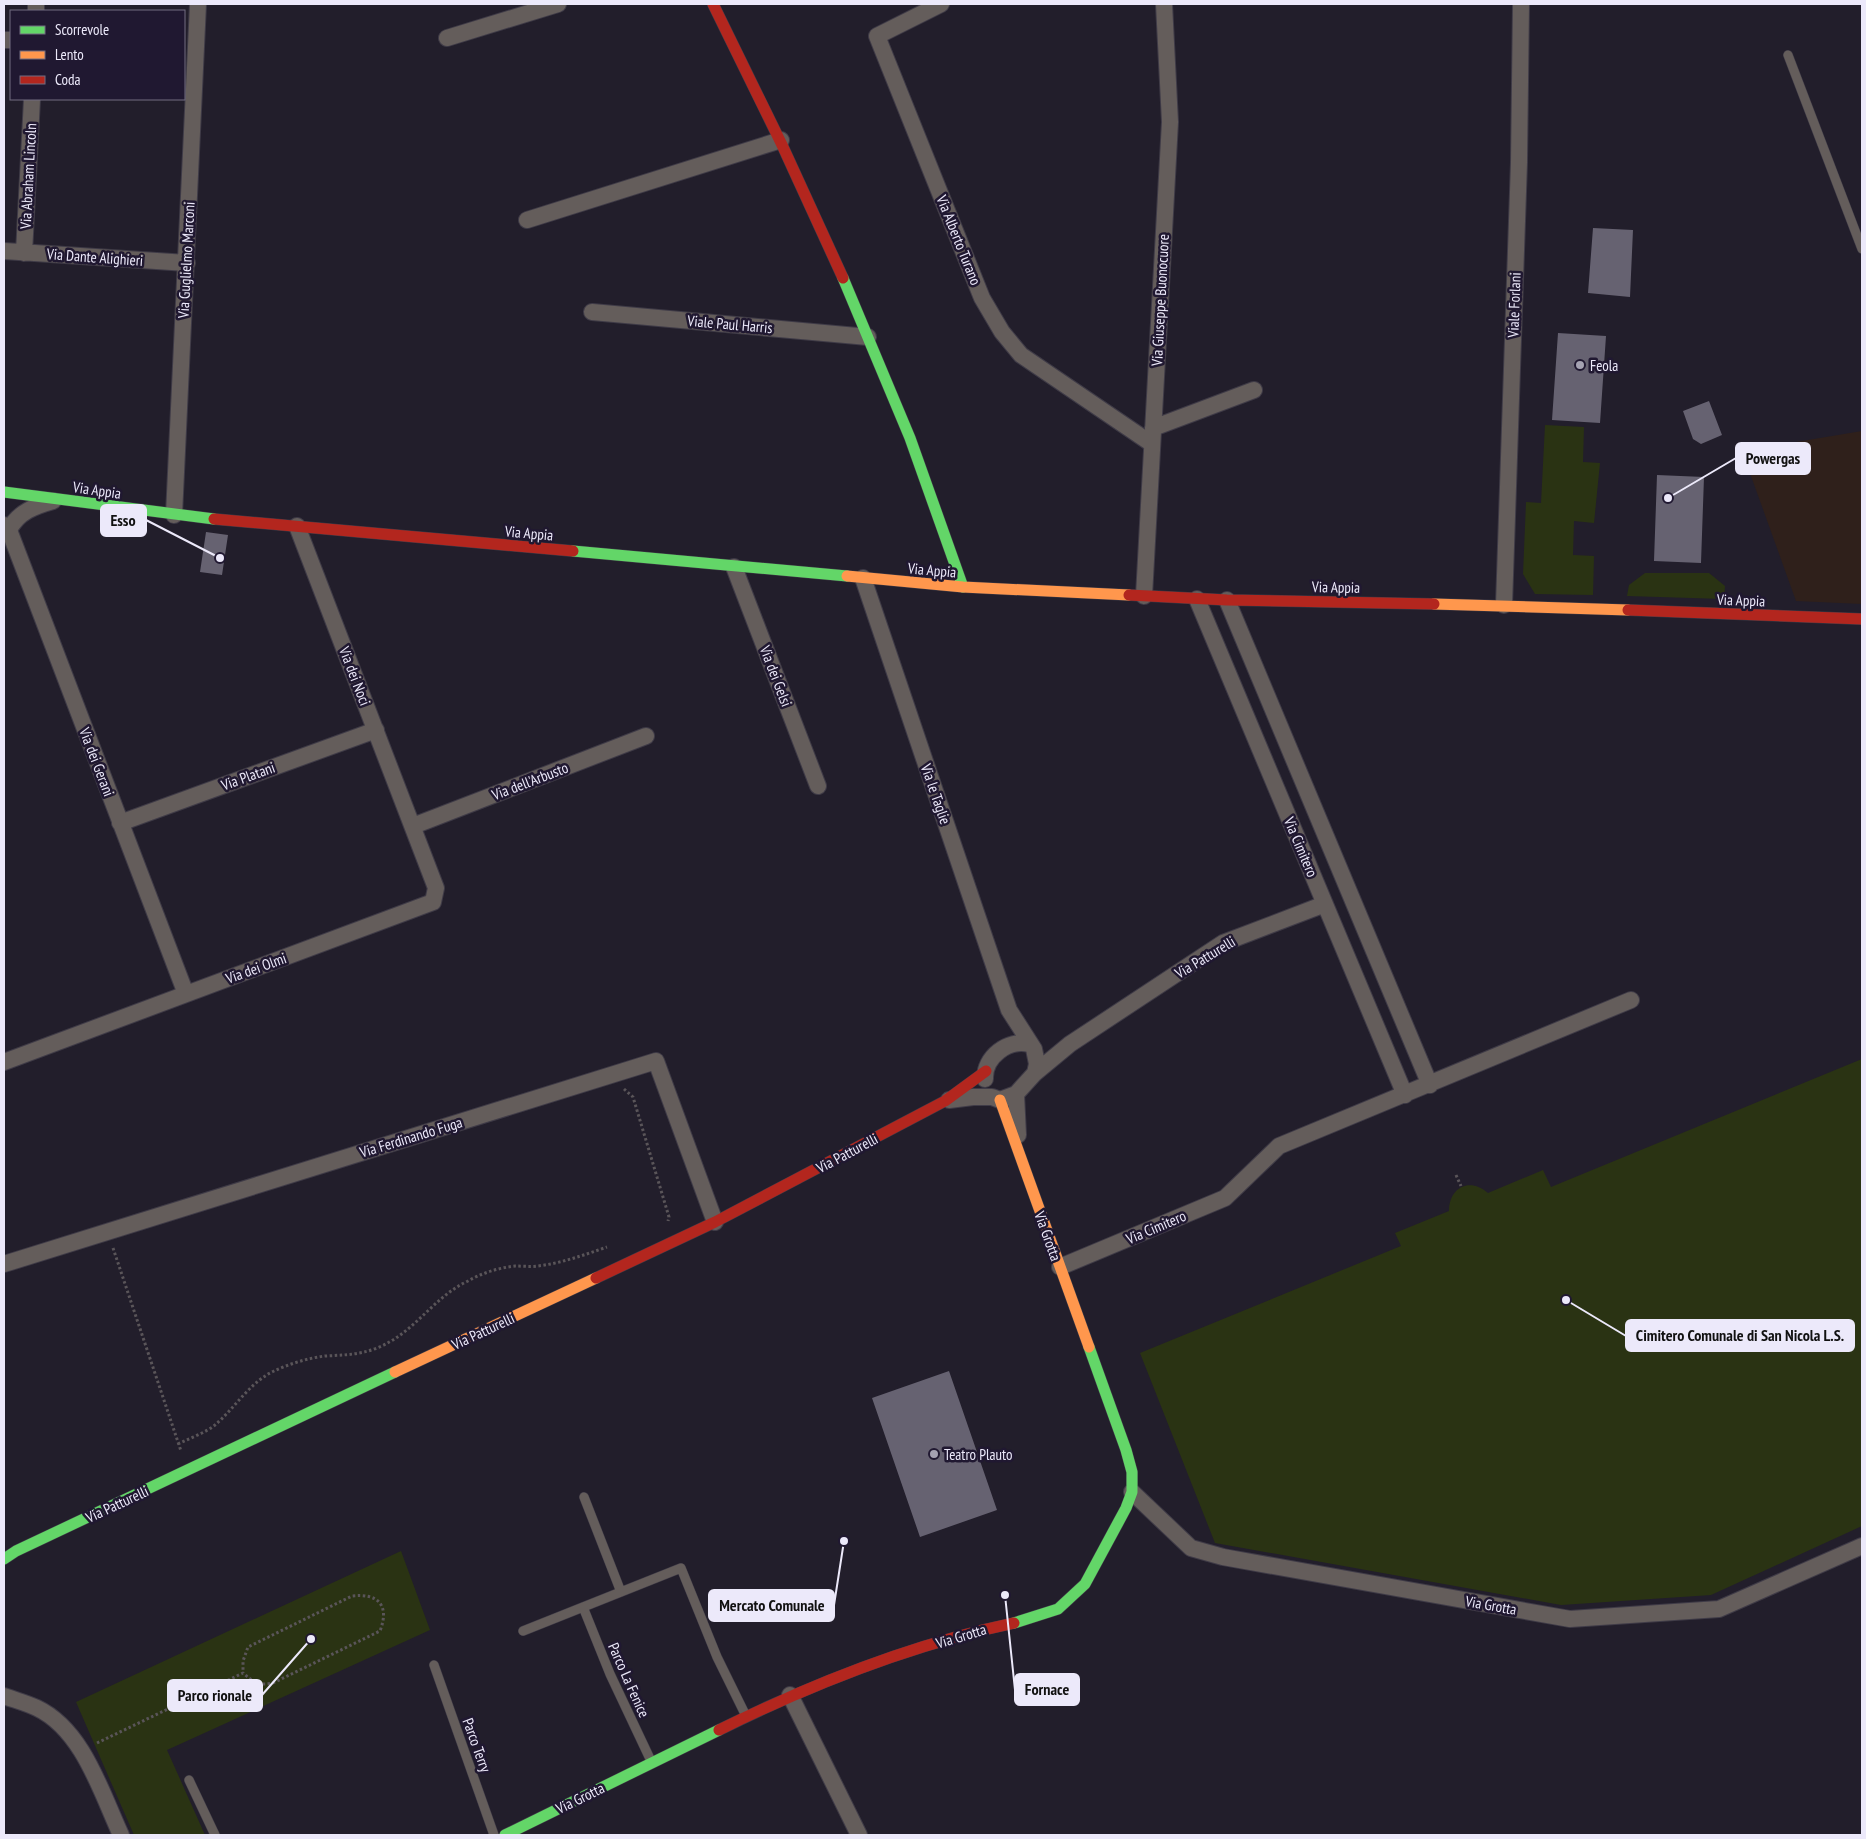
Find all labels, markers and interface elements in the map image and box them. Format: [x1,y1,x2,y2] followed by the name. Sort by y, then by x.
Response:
[10,10,185,100] legend
[55,20,109,39] text: Scorrevole
[55,45,84,64] text: Lento
[55,70,80,89] text: Coda
[16,123,40,230] street label: Via Abraham Lincoln
[932,191,986,288] street label: Via Alberto Turano
[173,201,199,320] street label: Via Guglielmo Marconi
[1147,234,1173,367] street label: Via Giuseppe Buonocuore
[45,244,144,270] street label: Via Dante Alighieri
[1503,272,1525,339] street label: Viale Forlani
[686,311,773,337] street label: Viale Paul Harris
[1590,356,1618,375] place label: Feola
[1574,359,1586,371] marker: Feola
[1736,443,1810,474] callout: Powergas
[1746,448,1801,468] text: Powergas
[71,477,122,503] street label: Via Appia
[101,505,146,536] callout: Esso
[110,510,136,530] text: Esso
[503,521,554,545] street label: Via Appia
[906,558,957,582] street label: Via Appia
[1311,577,1360,597] street label: Via Appia
[1715,590,1766,610] street label: Via Appia
[755,642,796,709] street label: Via dei Gelsi
[335,643,375,708] street label: Via dei Noci
[75,724,119,799] street label: Via dei Gerani
[218,758,277,795] street label: Via Platani
[488,758,571,805] street label: Via dell'Arbusto
[916,760,955,827] street label: Via le Taglie
[1279,813,1322,880] street label: Via Cimitero
[1171,932,1239,983] street label: Via Patturelli
[222,948,289,988] street label: Via dei Olmi
[357,1112,465,1162] street label: Via Ferdinando Fuga
[812,1129,881,1178] street label: Via Patturelli
[1122,1206,1189,1249] street label: Via Cimitero
[1030,1208,1066,1263] street label: Via Grotta
[448,1308,517,1354] street label: Via Patturelli
[1626,1320,1854,1351] callout: Cimitero Comunale di San Nicola L.S.
[1636,1325,1844,1345] text: Cimitero Comunale di San Nicola L.S.
[944,1445,1013,1464] place label: Teatro Plauto
[928,1448,940,1460] marker: Teatro Plauto
[82,1481,151,1527] street label: Via Patturelli
[709,1590,834,1621] callout: Mercato Comunale
[1463,1591,1518,1619] street label: Via Grotta
[719,1595,825,1615] text: Mercato Comunale
[933,1619,988,1653] street label: Via Grotta
[604,1640,654,1720] street label: Parco La Fenice
[1015,1674,1079,1705] callout: Fornace
[1025,1679,1069,1699] text: Fornace
[168,1680,262,1711] callout: Parco rionale
[178,1685,252,1705] text: Parco rionale
[458,1715,496,1775] street label: Parco Terry
[552,1778,607,1818] street label: Via Grotta

